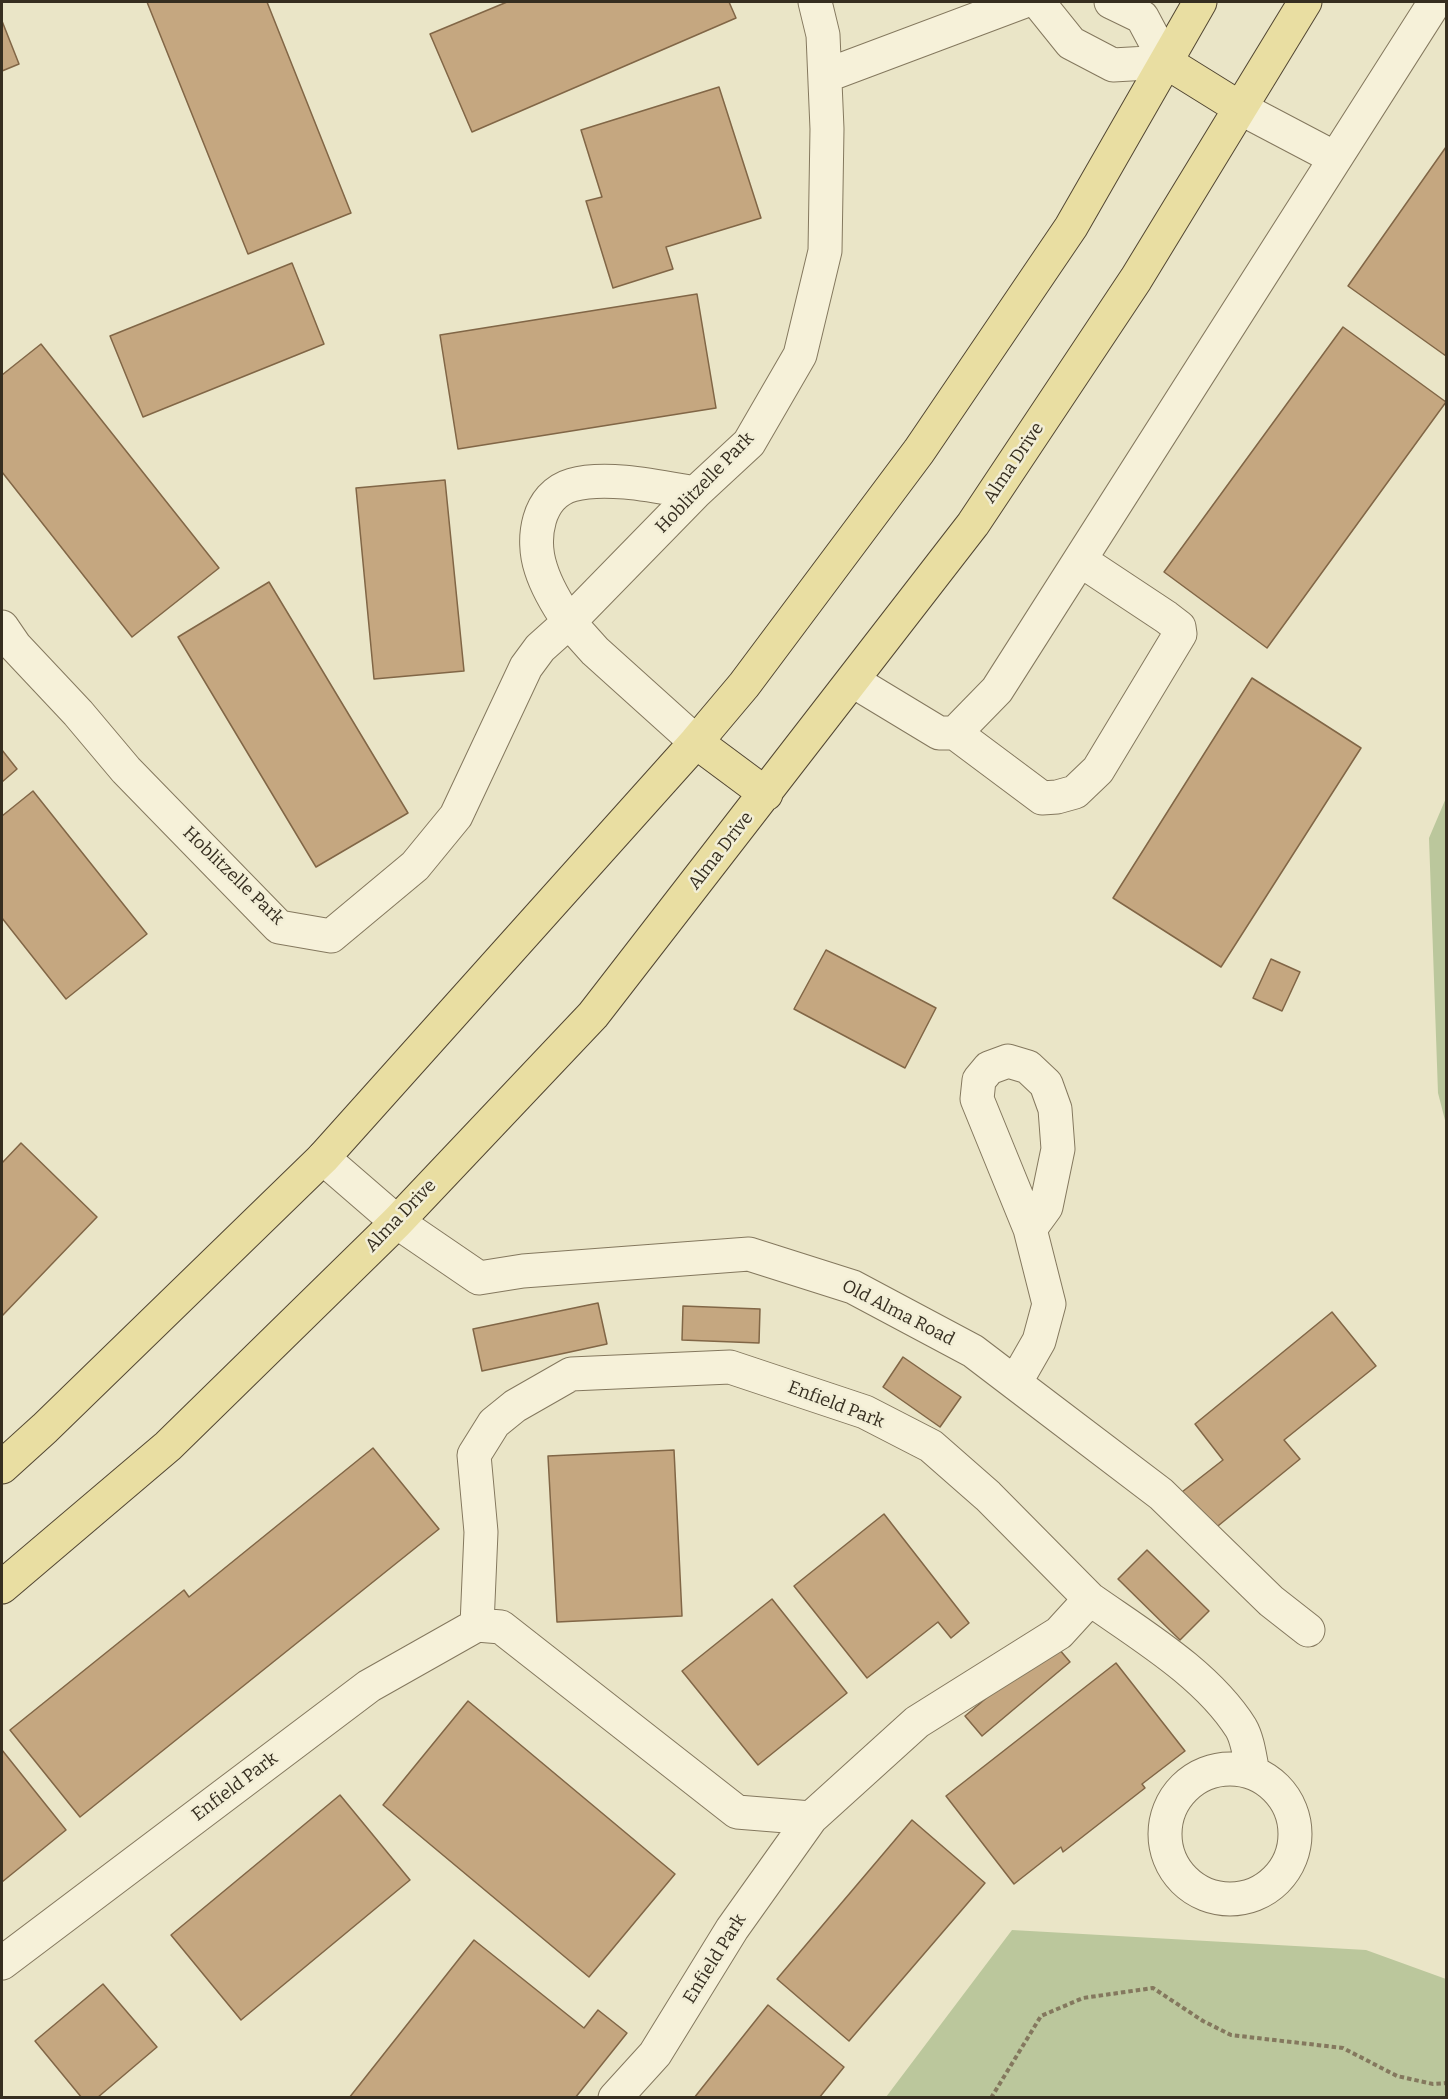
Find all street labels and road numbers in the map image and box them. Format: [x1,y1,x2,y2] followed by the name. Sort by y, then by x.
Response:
[979,419,1049,507] street label: Alma Drive
[651,428,759,538] street label: Hoblitzelle Park
[684,808,758,894] street label: Alma Drive
[178,822,288,930] street label: Hoblitzelle Park
[361,1175,441,1257] street label: Alma Drive
[838,1275,958,1351] street label: Old Alma Road
[785,1377,887,1433] street label: Enfield Park
[188,1748,282,1826] street label: Enfield Park
[679,1910,751,2008] street label: Enfield Park

